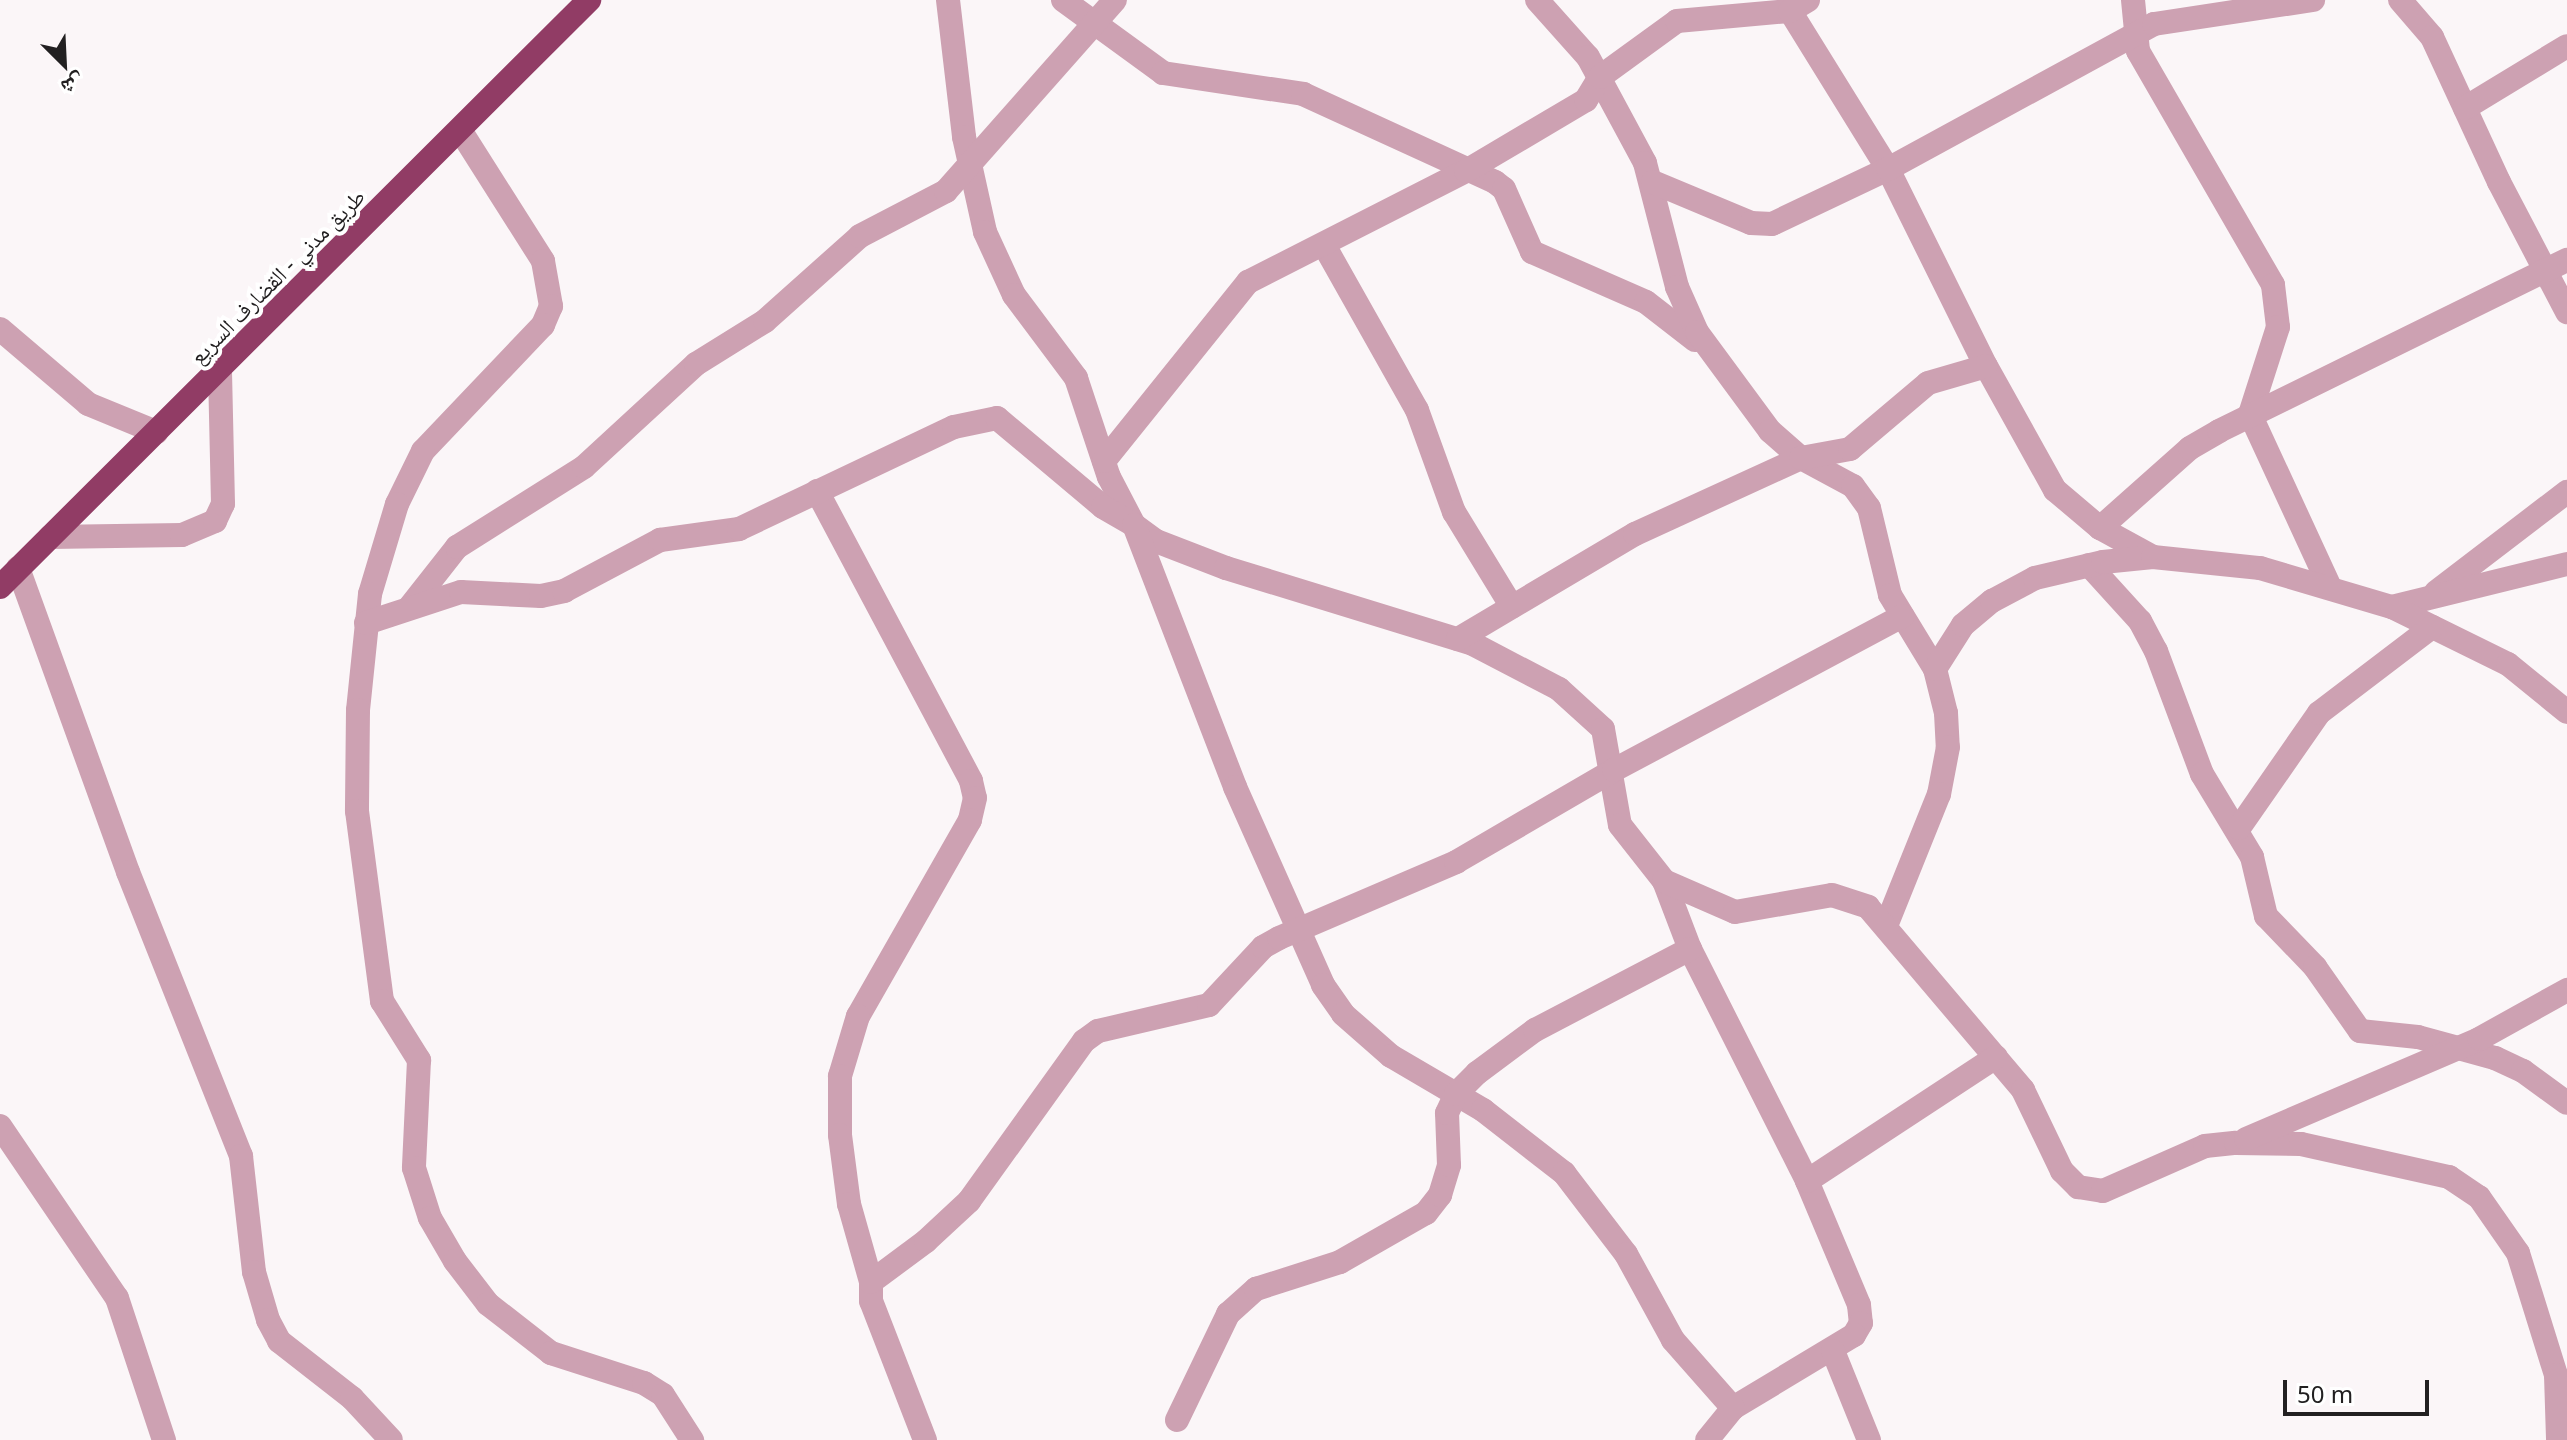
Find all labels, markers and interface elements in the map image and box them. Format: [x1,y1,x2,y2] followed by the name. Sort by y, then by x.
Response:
[24,24,104,104] north arrow
[57,67,91,104] text: ش
[184,183,370,369] street label: طريق مدني - القضارف السريع
[2287,1364,2433,1414] scale bar
[2297,1377,2353,1410] text: 50 m

